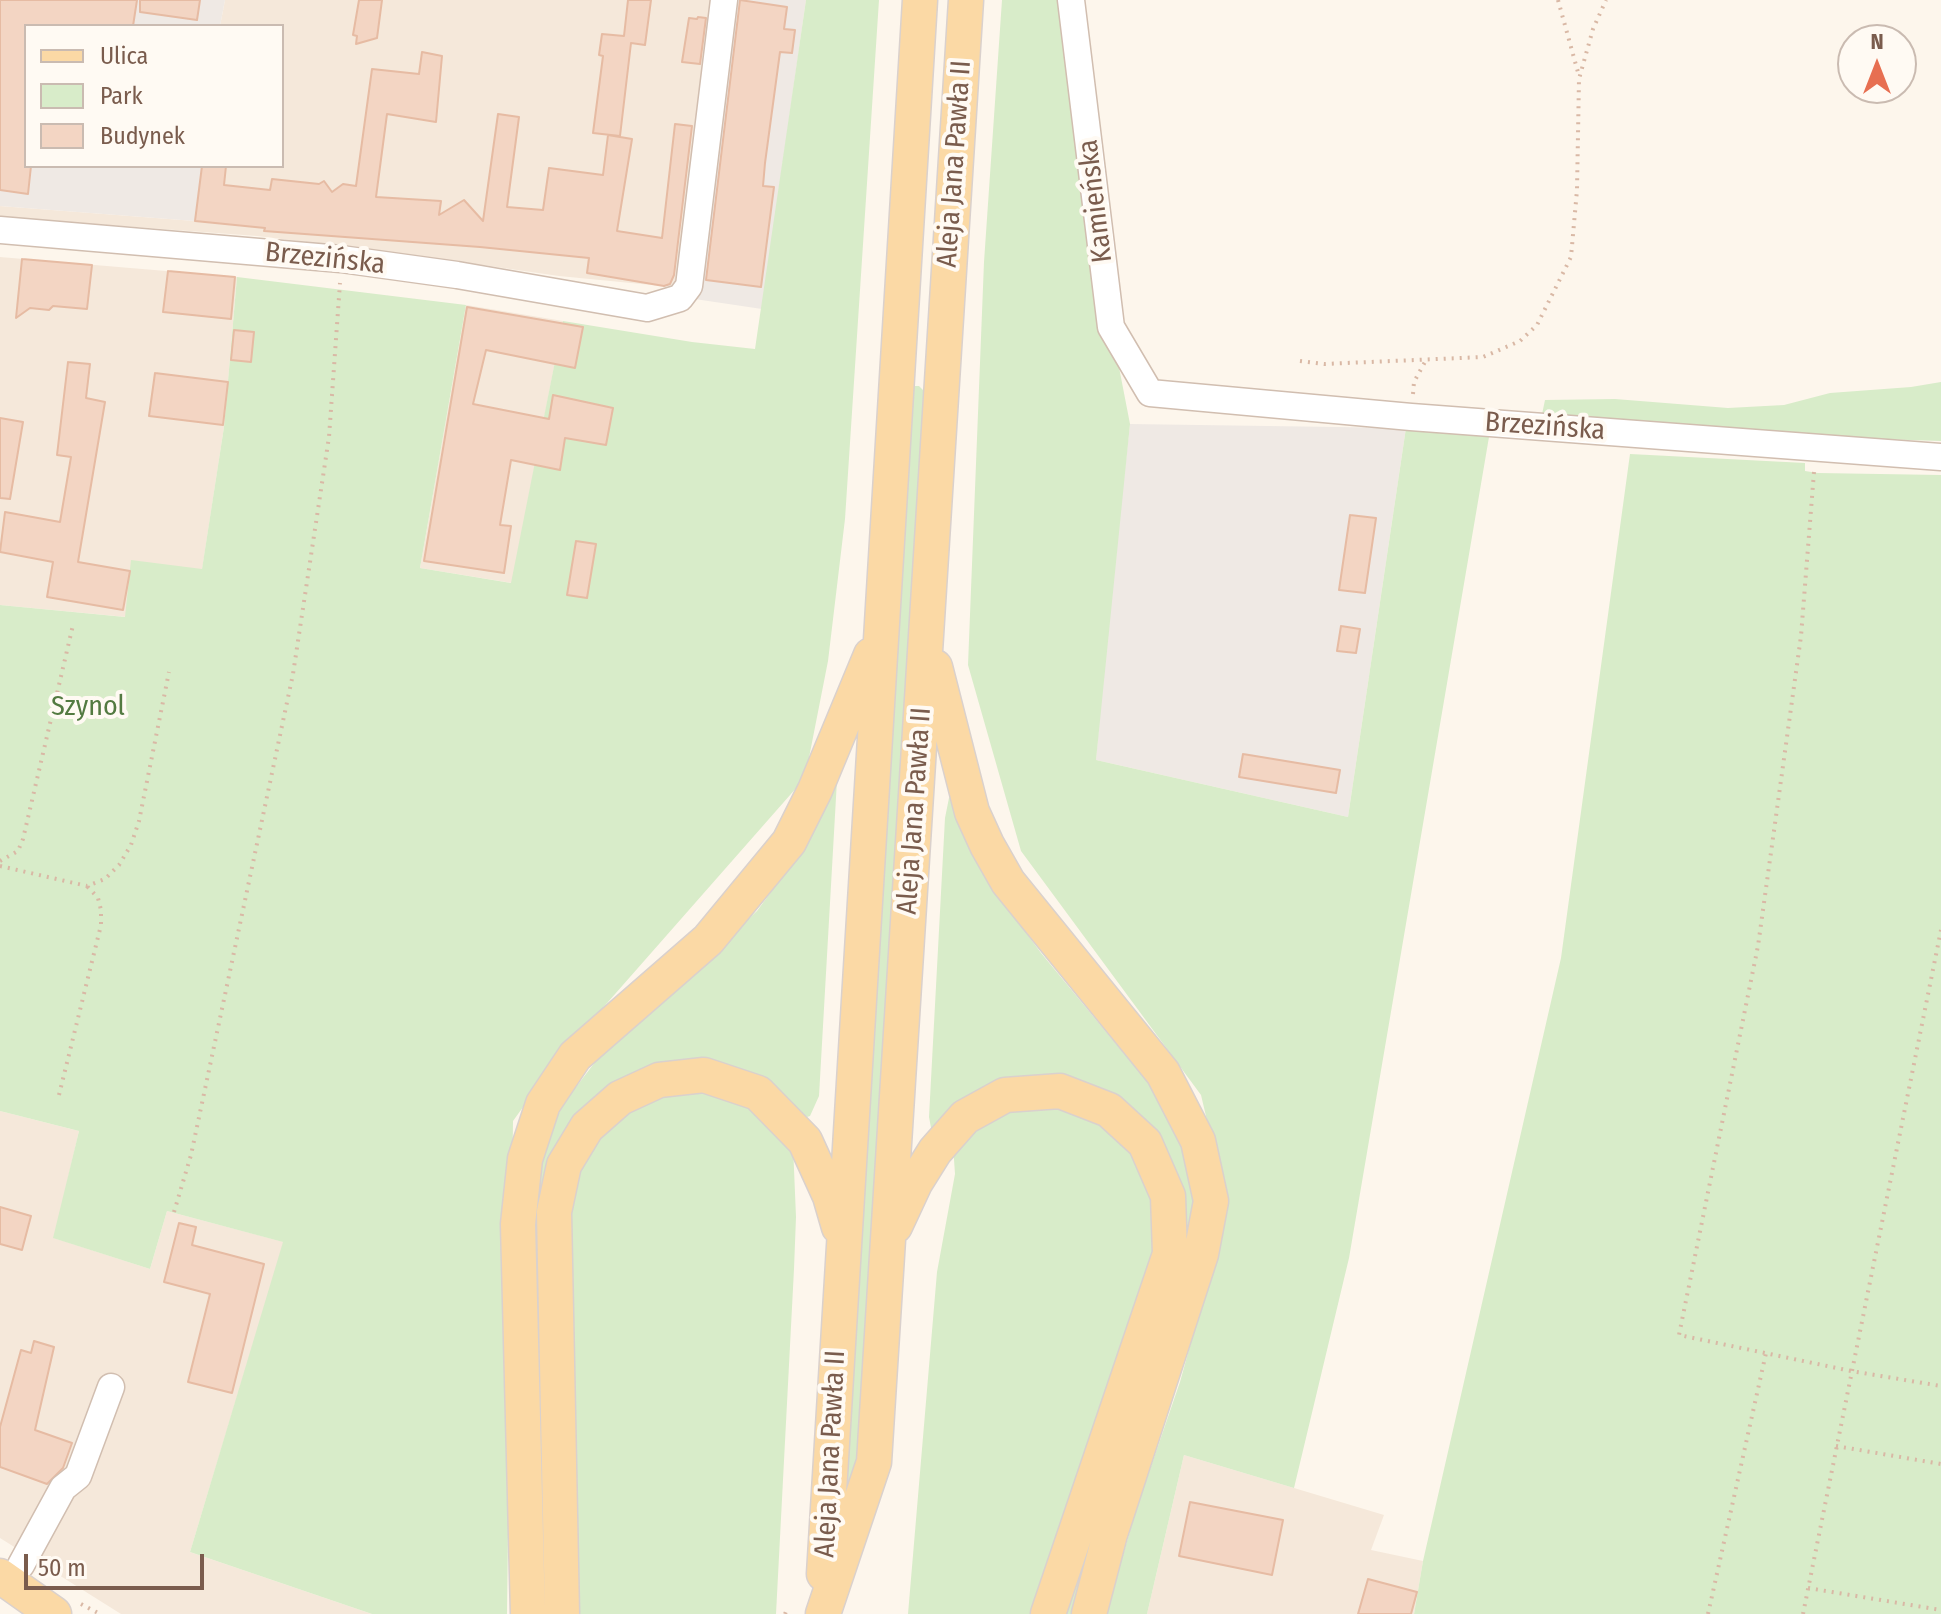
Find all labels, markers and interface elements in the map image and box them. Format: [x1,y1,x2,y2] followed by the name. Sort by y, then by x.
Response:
[24,24,284,168] legend
[1837,24,1917,104] north arrow
[1870,28,1884,55] text: N
[100,42,148,70] text: Ulica
[931,59,979,269] street label: Aleja Jana Pawła II
[100,82,143,110] text: Park
[100,122,185,150] text: Budynek
[1072,138,1120,264] street label: Kamieńska
[263,236,387,282] street label: Brzezińska
[1484,406,1606,448] street label: Brzezińska
[51,690,125,724] park label: Szynol
[891,706,939,916] street label: Aleja Jana Pawła II
[809,1349,853,1559] street label: Aleja Jana Pawła II
[28,1538,208,1588] scale bar
[38,1554,86,1582] text: 50 m

